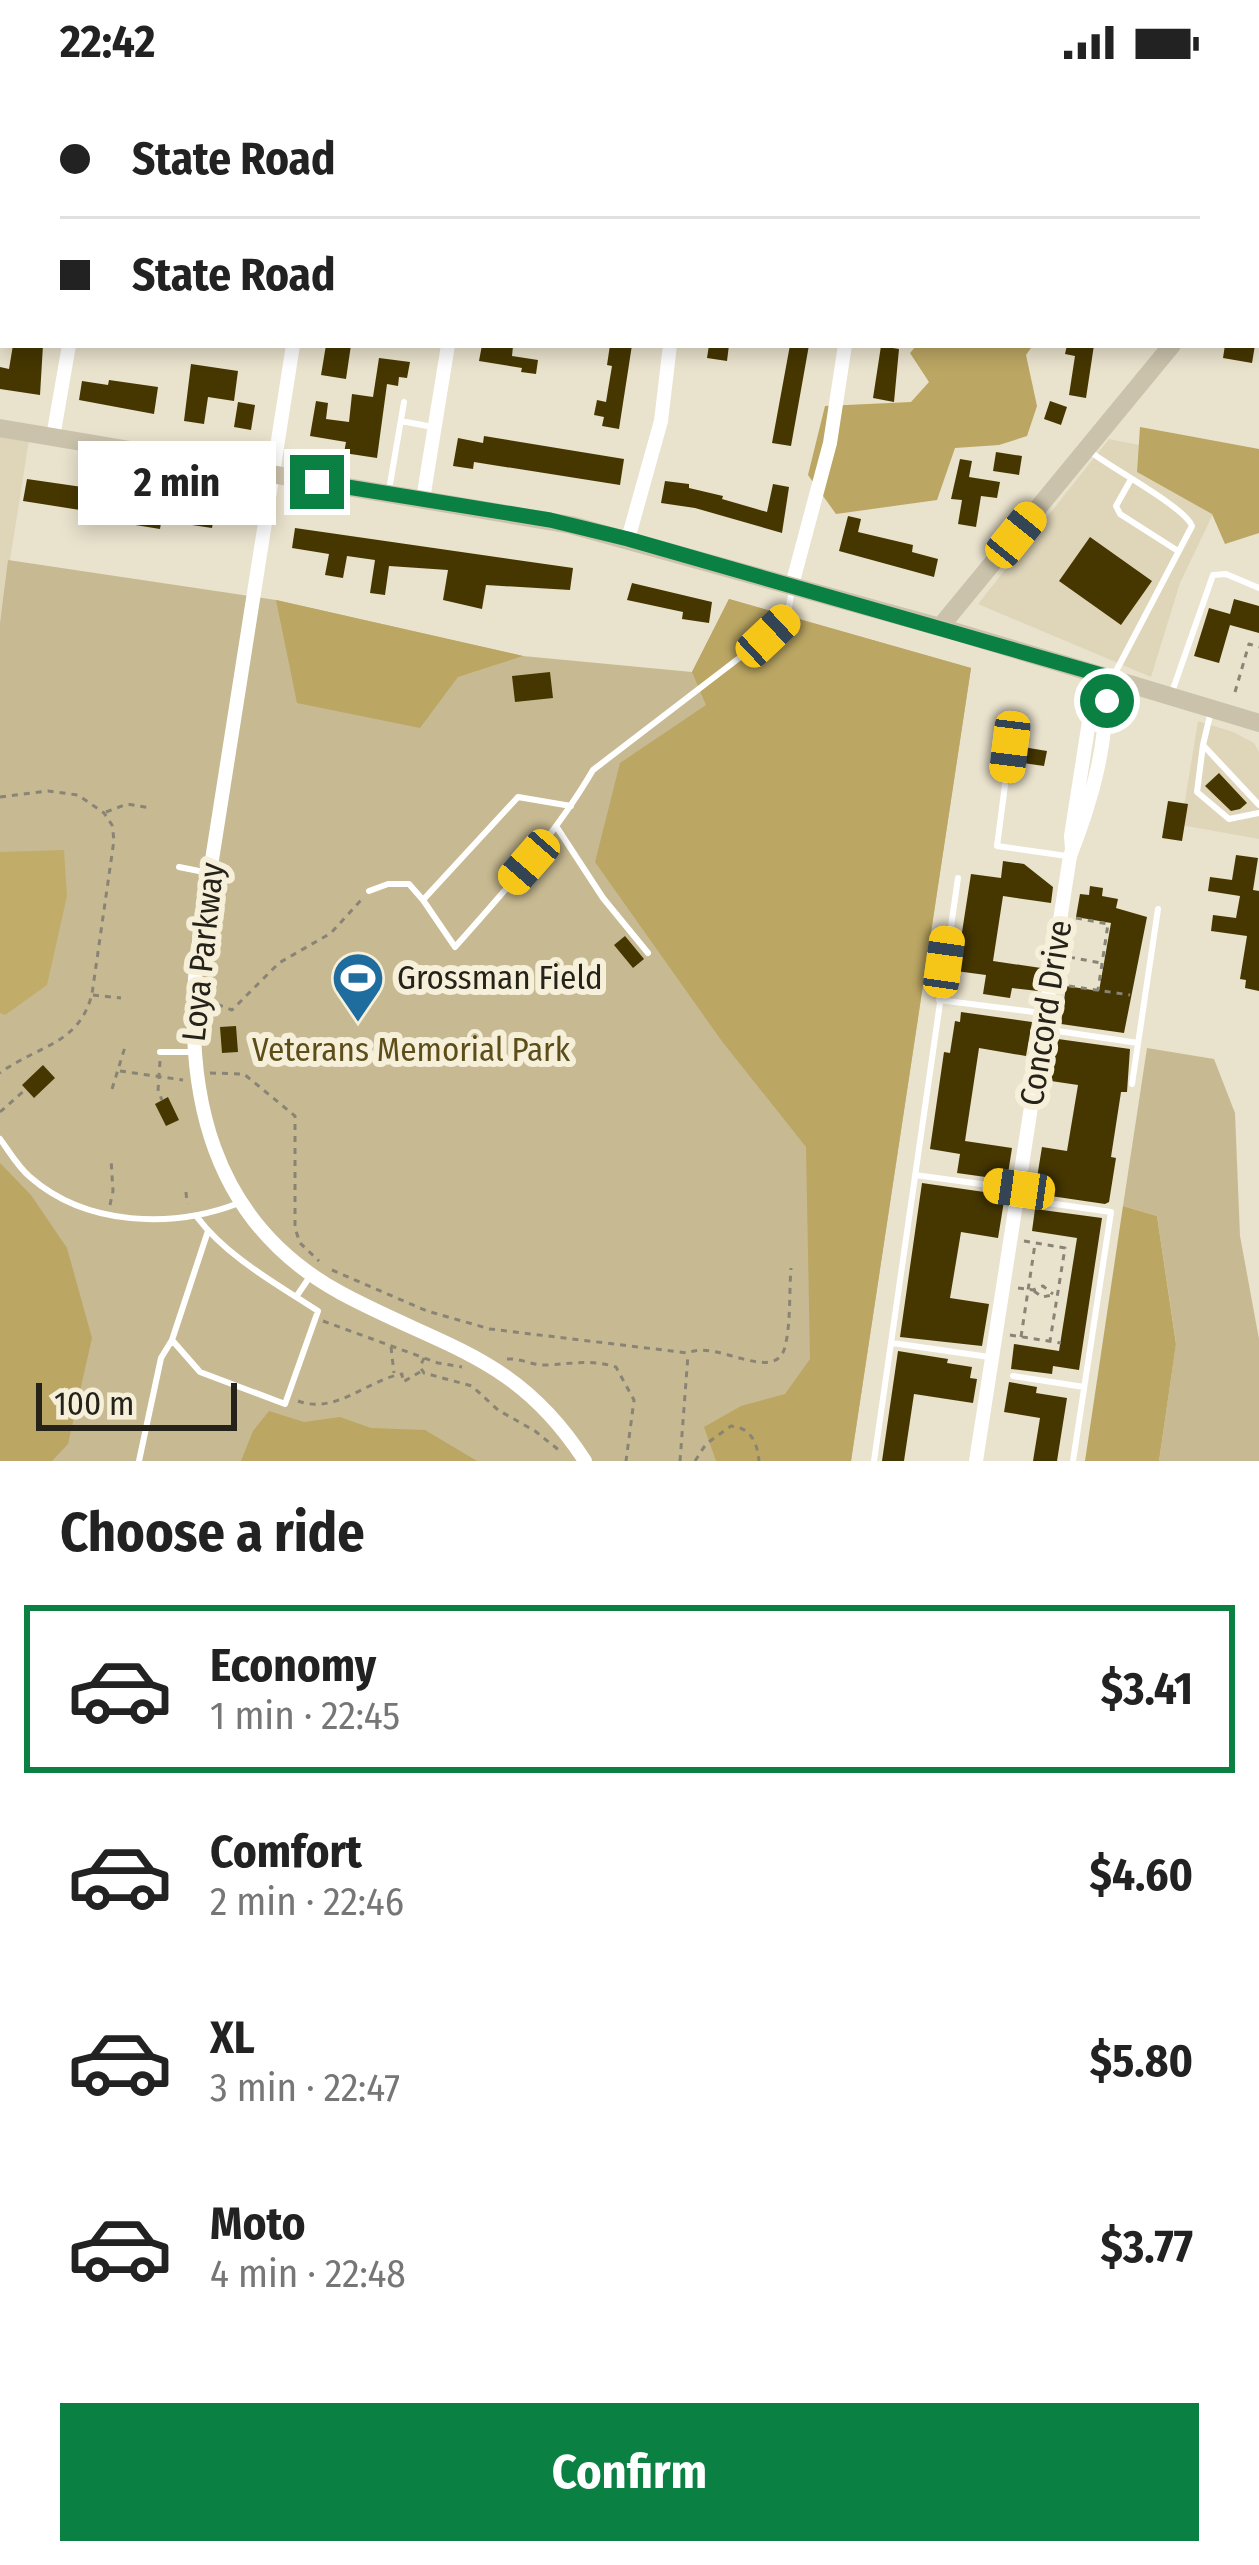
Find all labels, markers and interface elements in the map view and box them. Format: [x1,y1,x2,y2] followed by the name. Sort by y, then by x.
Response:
[60,15,155,69] text: 22:42
[132,132,336,186] text: State Road
[132,248,336,302] text: State Road
[77,440,275,524] callout: 2 min
[290,455,344,509] route end
[134,460,220,506] text: 2 min
[979,496,1053,574] car
[729,598,807,674] car
[1080,674,1134,728] route start
[988,709,1032,785] car
[492,823,566,901] car
[174,860,232,1043] street label: Loya Parkway
[1012,917,1080,1109] street label: Concord Drive
[921,924,967,1000] car
[330,950,386,1024] sports icon: Grossman Field
[397,958,603,998] place label: Grossman Field
[252,1030,571,1070] park label: Veterans Memorial Park
[981,1166,1057,1212] car
[36,1377,237,1430] scale bar
[54,1384,134,1424] text: 100 m
[60,1501,365,1565] text: Choose a ride
[66,1635,174,1743] icon: car
[210,1639,376,1693] text: Economy
[1101,1662,1193,1716] text: $3.41
[210,1693,400,1739] text: 1 min · 22:45
[66,1821,174,1929] icon: car
[210,1825,362,1879] text: Comfort
[1089,1848,1193,1902] text: $4.60
[210,1879,404,1925] text: 2 min · 22:46
[66,2007,174,2115] icon: car
[210,2011,255,2065] text: XL
[1090,2034,1193,2088] text: $5.80
[210,2065,400,2111] text: 3 min · 22:47
[66,2193,174,2301] icon: car
[210,2197,306,2251] text: Moto
[1100,2220,1193,2274] text: $3.77
[210,2251,406,2297] text: 4 min · 22:48
[60,2403,1199,2541] button: Confirm

